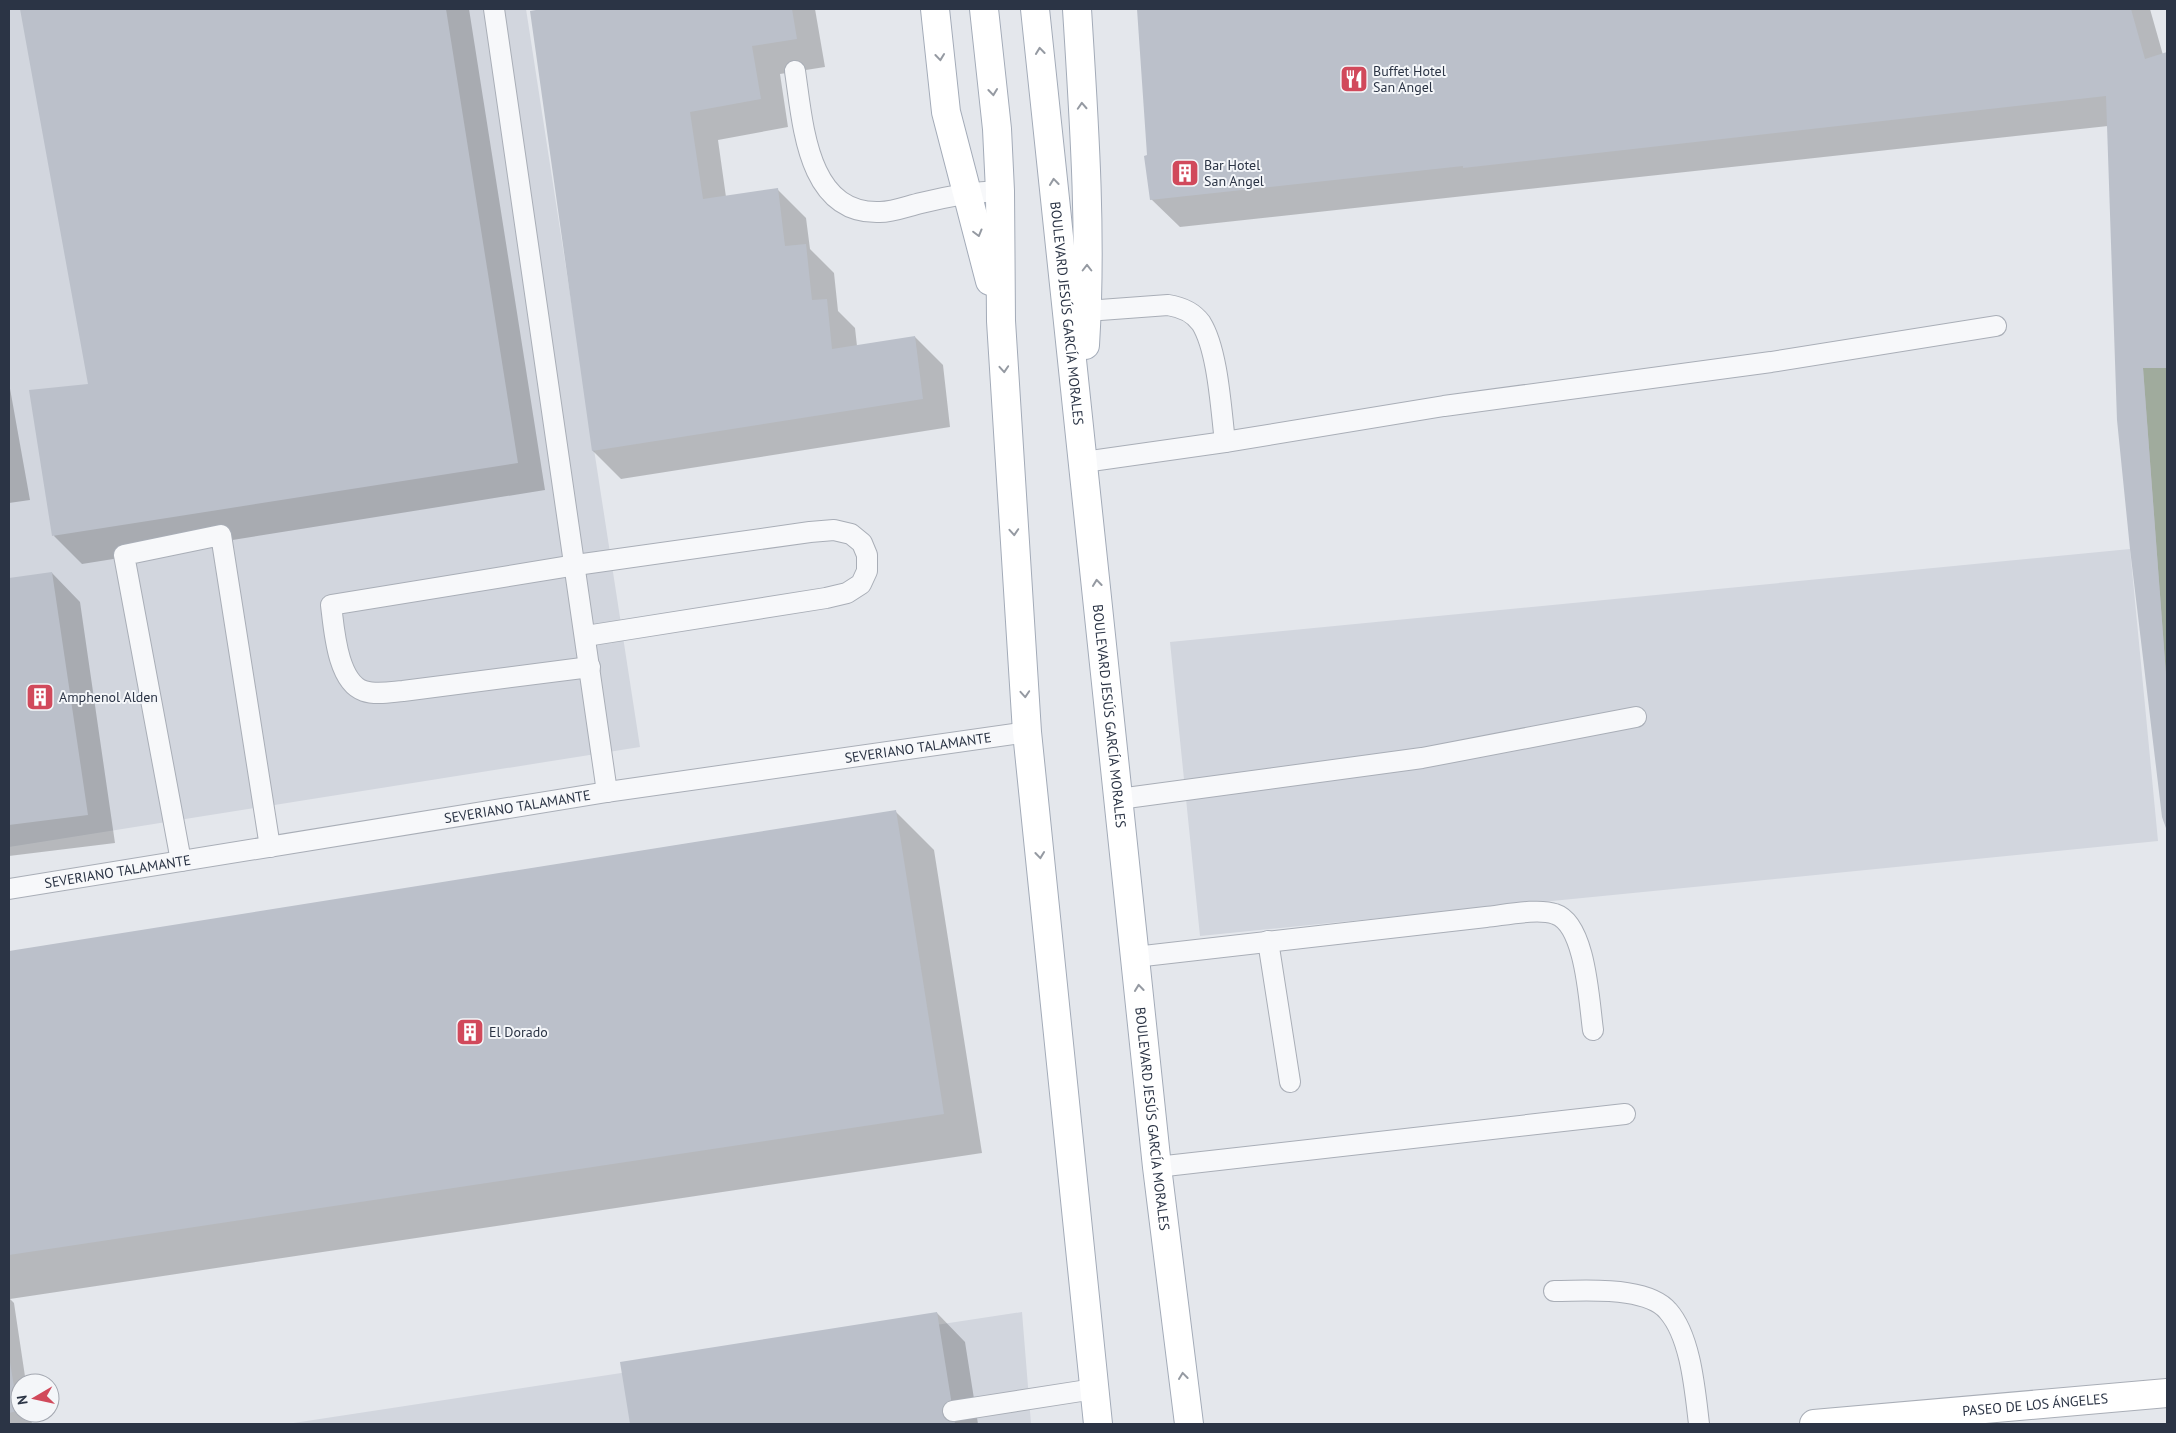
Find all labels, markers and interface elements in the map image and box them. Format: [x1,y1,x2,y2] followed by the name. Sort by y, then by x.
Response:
[1035,47,1046,55] one-way arrow
[934,54,945,62] one-way arrow
[1373,62,1446,96] place label: Buffet Hotel San Angel
[1339,64,1369,94] restaurant icon: Buffet Hotel San Angel
[987,88,998,96] one-way arrow
[1076,101,1087,109] one-way arrow
[1204,156,1264,190] place label: Bar Hotel San Angel
[1170,158,1200,188] building icon: Bar Hotel San Angel
[1049,177,1060,185] one-way arrow
[1046,201,1088,426] street label: BOULEVARD JESÚS GARCÍA MORALES
[972,228,982,236] one-way arrow
[1082,264,1092,272] one-way arrow
[998,366,1009,374] one-way arrow
[1009,528,1020,536] one-way arrow
[1092,579,1103,587] one-way arrow
[1089,603,1130,829] street label: BOULEVARD JESÚS GARCÍA MORALES
[25,682,55,712] building icon: Amphenol Alden
[59,688,158,706] place label: Amphenol Alden
[1019,690,1030,698] one-way arrow
[844,728,993,767] street label: SEVERIANO TALAMANTE
[443,786,592,827] street label: SEVERIANO TALAMANTE
[43,851,192,892] street label: SEVERIANO TALAMANTE
[1034,852,1045,860] one-way arrow
[1133,984,1144,992] one-way arrow
[1131,1006,1174,1232] street label: BOULEVARD JESÚS GARCÍA MORALES
[455,1017,485,1047] building icon: El Dorado
[489,1023,548,1041] place label: El Dorado
[1178,1372,1189,1380] one-way arrow
[10,1373,60,1423] north arrow
[1961,1389,2109,1420] street label: PASEO DE LOS ÁNGELES
[13,1394,32,1406] text: N

